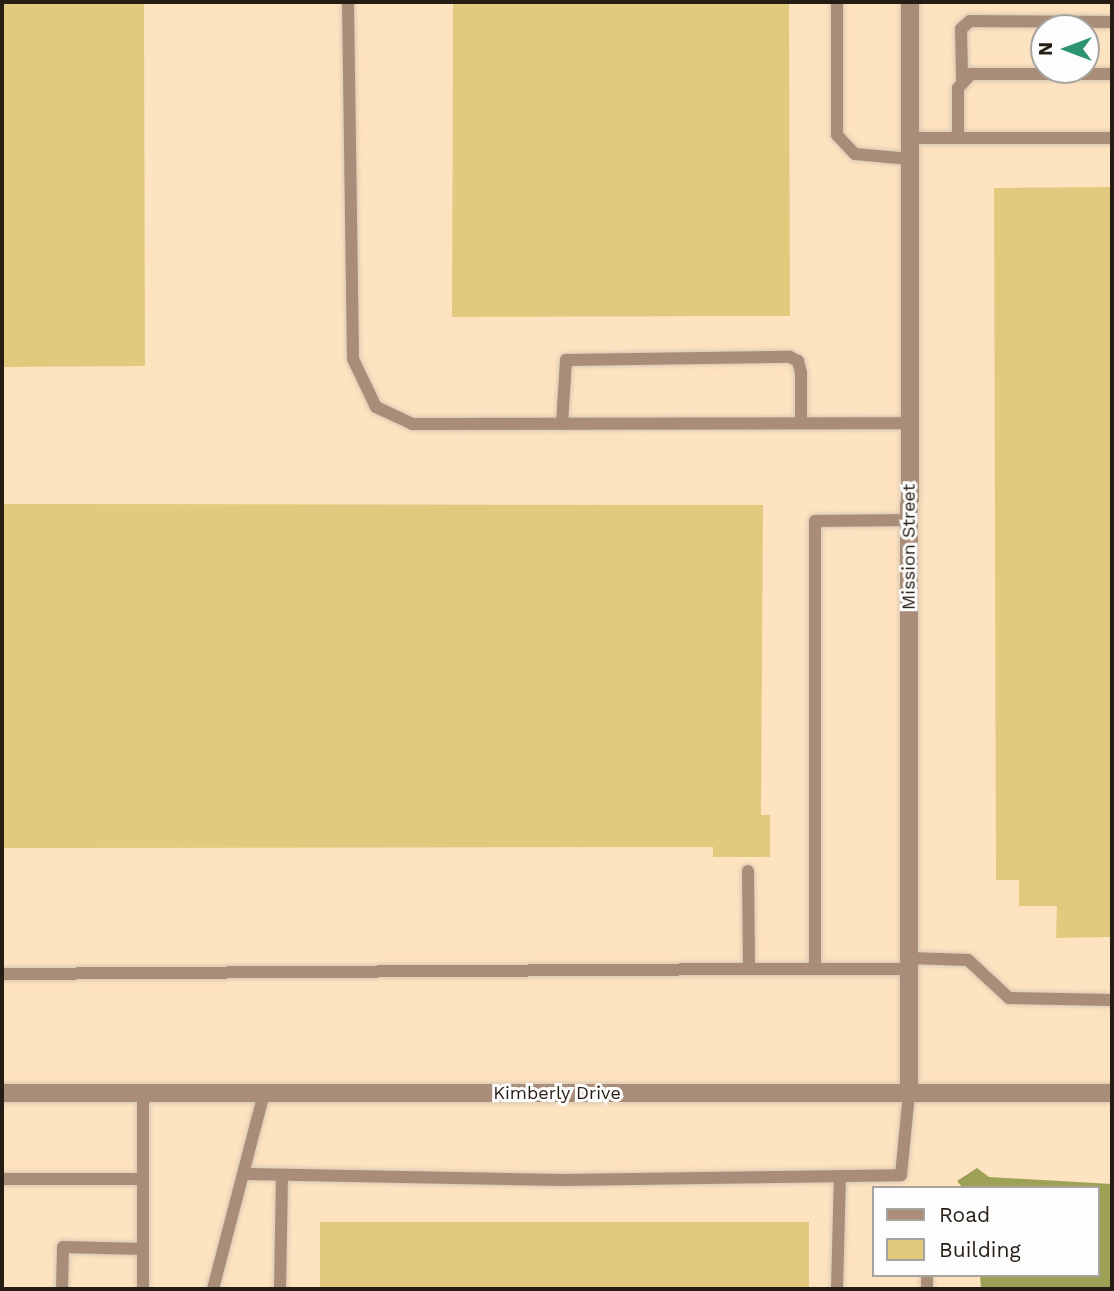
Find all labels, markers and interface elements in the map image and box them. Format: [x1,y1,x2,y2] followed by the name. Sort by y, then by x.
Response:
[1030,14,1100,84] north arrow
[1034,42,1057,56] text: N
[898,484,920,610] street label: Mission Street
[493,1082,621,1104] street label: Kimberly Drive
[872,1186,1100,1277] legend
[939,1202,990,1227] text: Road
[939,1237,1021,1262] text: Building

